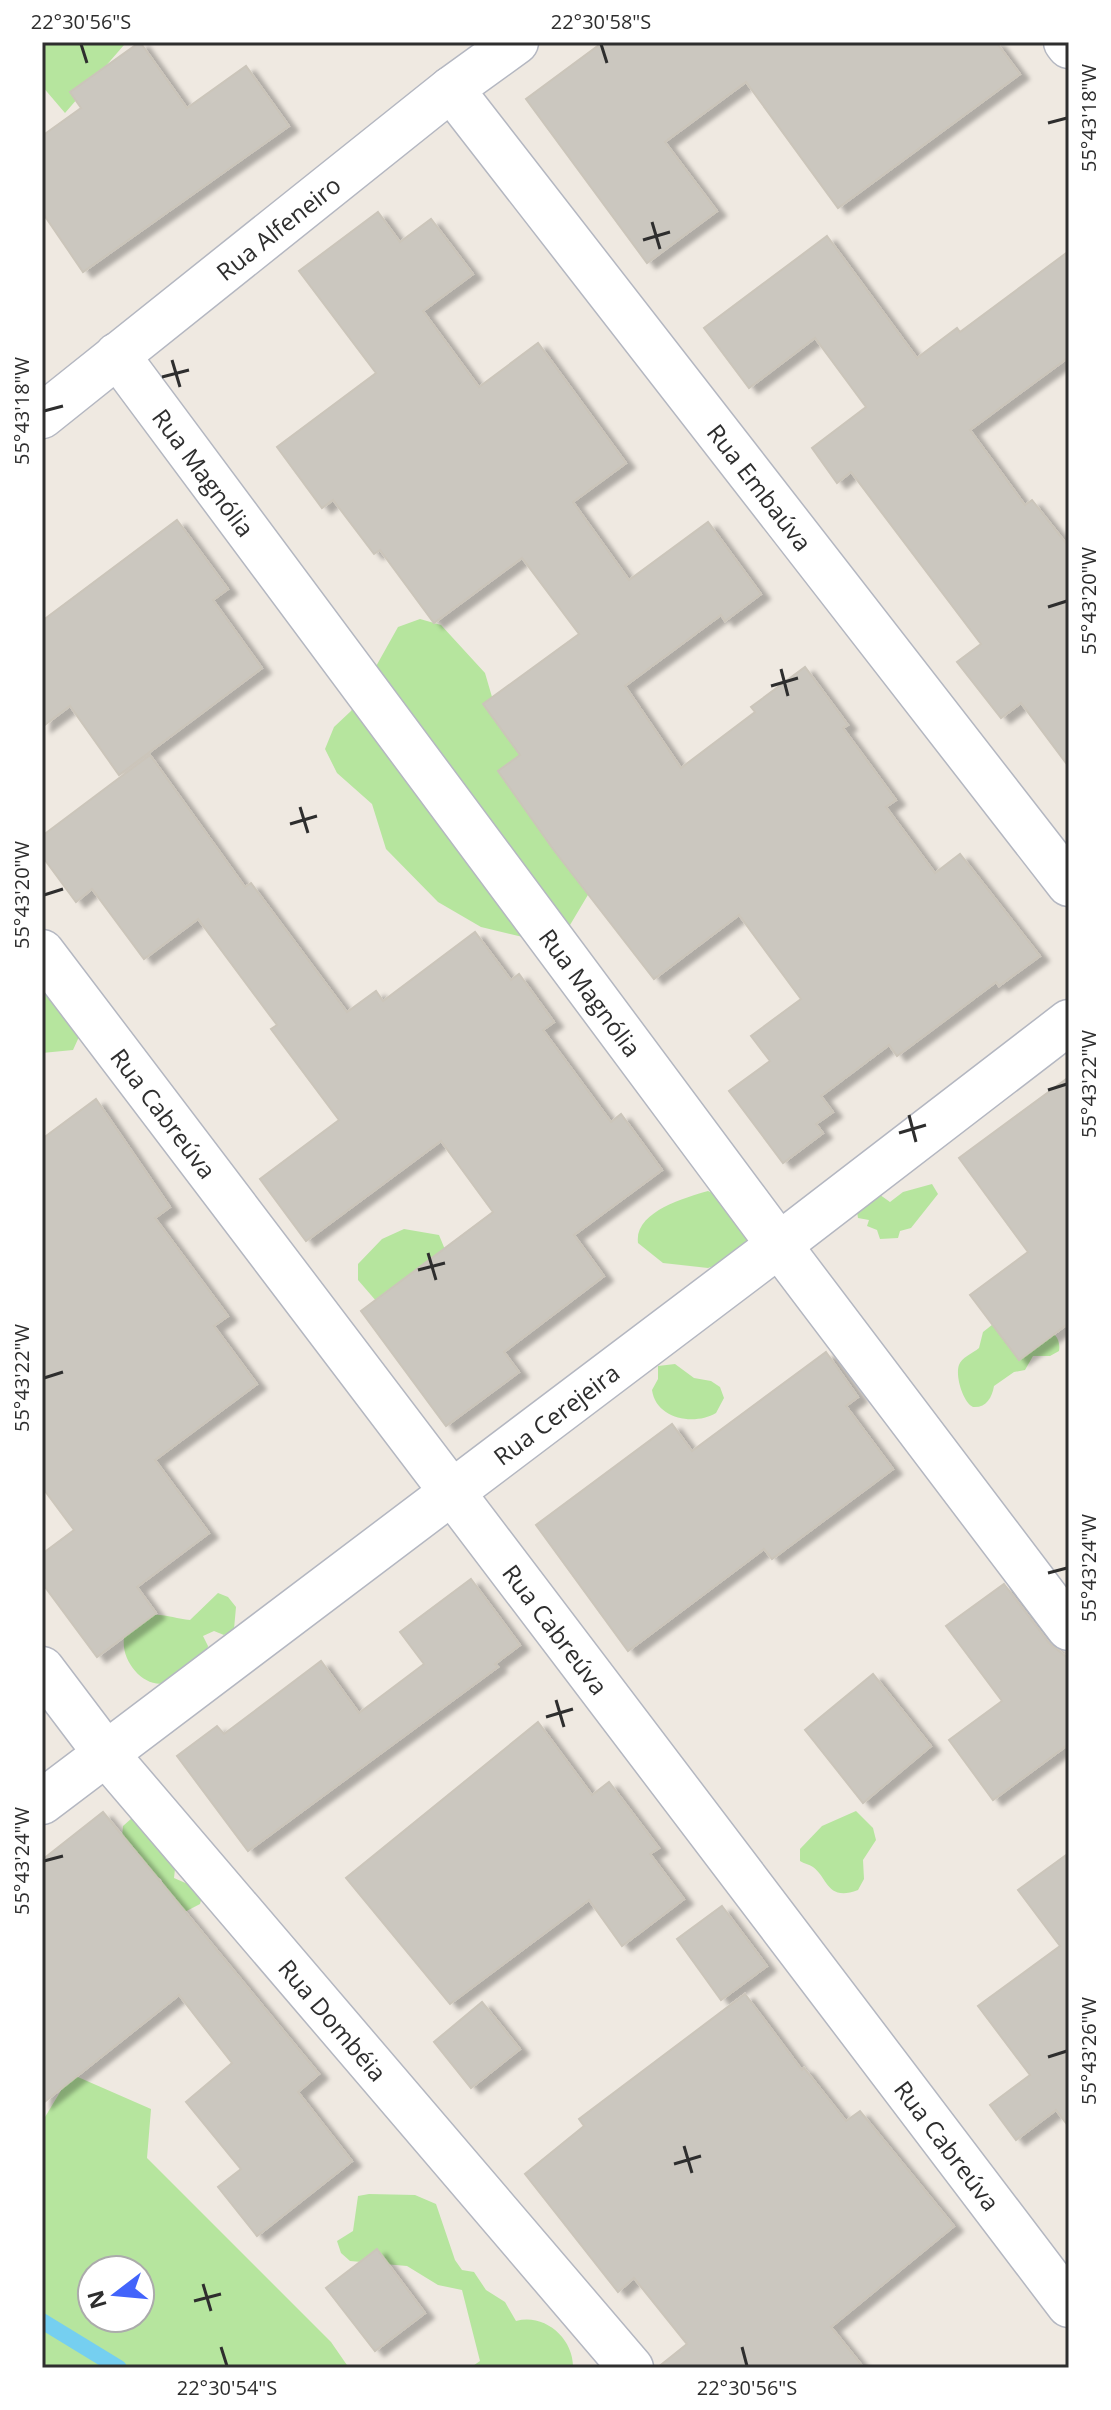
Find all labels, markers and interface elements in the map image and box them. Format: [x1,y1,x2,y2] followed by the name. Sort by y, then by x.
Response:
[31,8,131,35] text: 22°30'56"S
[551,8,651,35] text: 22°30'58"S
[1075,63,1102,172] text: 55°43'18"W
[209,168,347,287] street label: Rua Alfeneiro
[8,356,35,465] text: 55°43'18"W
[146,401,263,543] street label: Rua Magnólia
[700,416,820,557] street label: Rua Embaúva
[1075,546,1102,655] text: 55°43'20"W
[8,840,35,949] text: 55°43'20"W
[532,921,649,1063] street label: Rua Magnólia
[1075,1029,1102,1138] text: 55°43'22"W
[104,1041,224,1185] street label: Rua Cabreúva
[8,1323,35,1432] text: 55°43'22"W
[486,1355,625,1472] street label: Rua Cerejeira
[1075,1513,1102,1622] text: 55°43'24"W
[496,1557,616,1701] street label: Rua Cabreúva
[8,1806,35,1915] text: 55°43'24"W
[272,1952,395,2088] street label: Rua Dombéia
[1075,1996,1102,2105] text: 55°43'26"W
[888,2073,1008,2217] street label: Rua Cabreúva
[76,2254,156,2334] north arrow
[79,2287,113,2313] text: N
[177,2374,277,2401] text: 22°30'54"S
[697,2374,797,2401] text: 22°30'56"S

